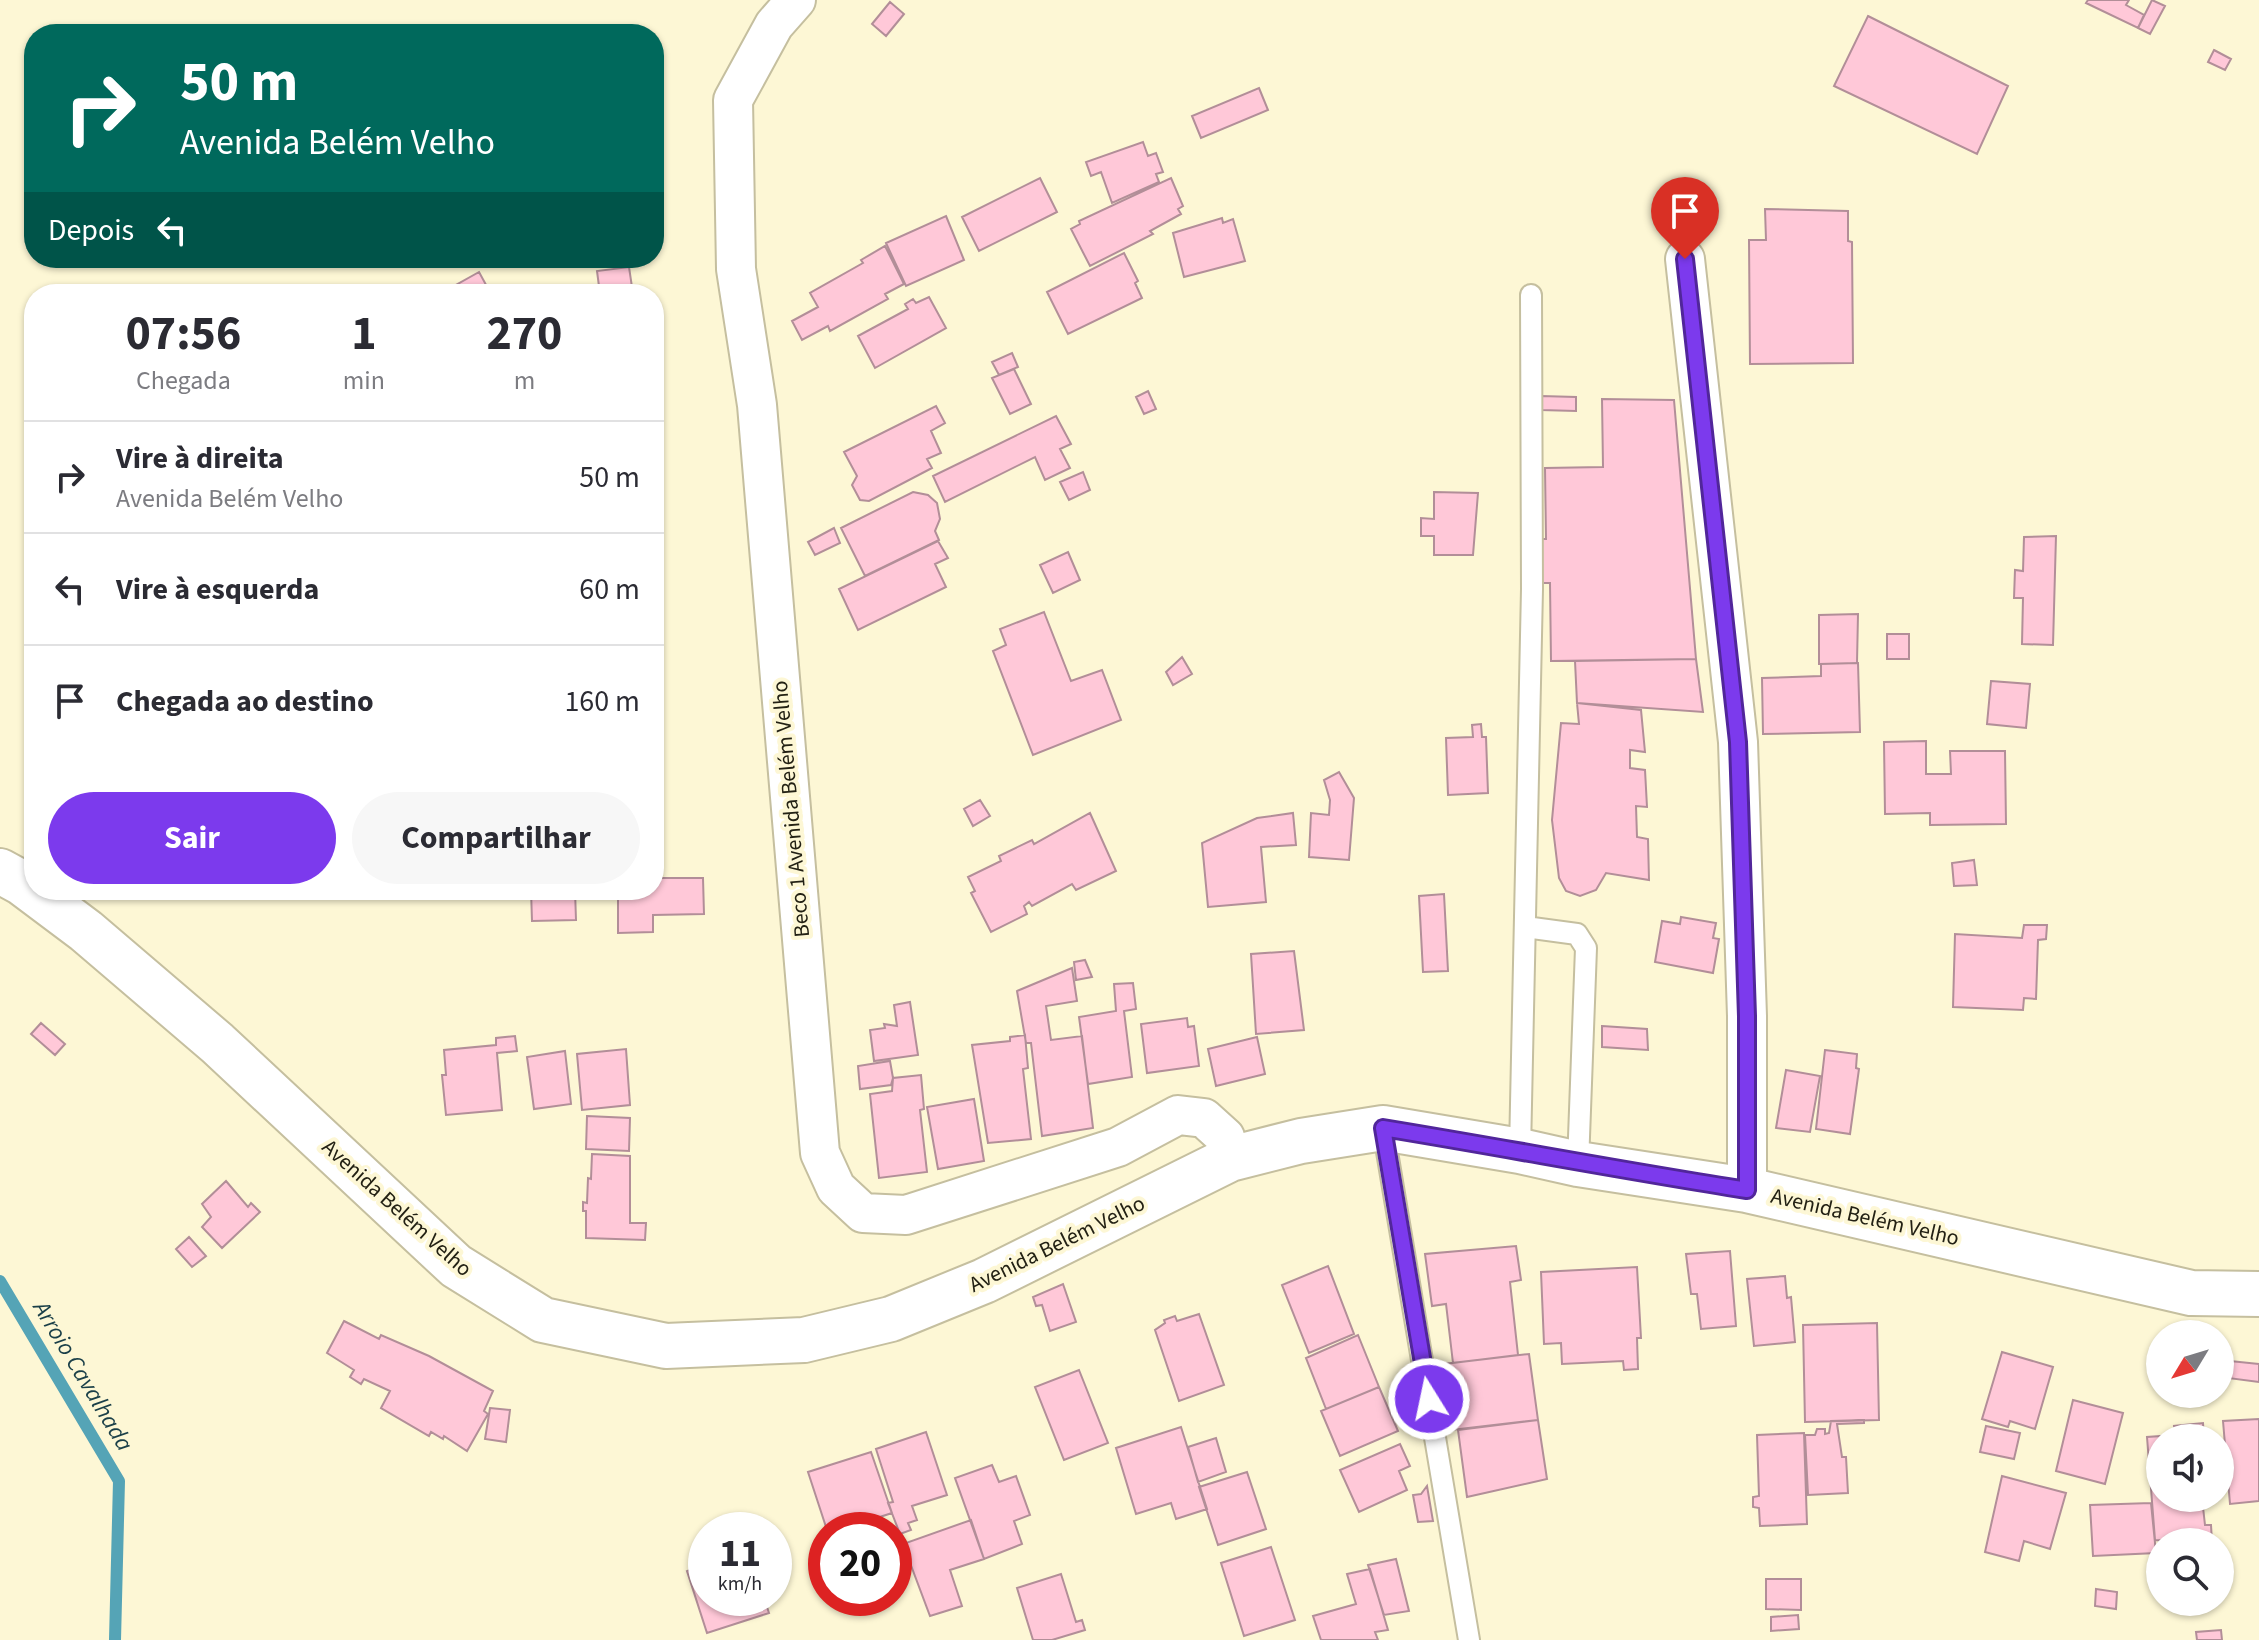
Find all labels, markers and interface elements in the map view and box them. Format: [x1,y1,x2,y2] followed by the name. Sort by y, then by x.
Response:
[180,43,298,122] text: 50 m
[48,56,152,160] icon: right
[180,117,495,168] text: Avenida Belém Velho
[1651,177,1719,259] pin
[1663,189,1707,233] icon: arrive
[150,208,194,252] icon: left
[48,209,134,252] text: Depois
[125,300,241,368] text: 07:56
[351,300,377,368] text: 1
[486,300,562,368] text: 270
[136,362,231,399] text: Chegada
[343,362,385,399] text: min
[514,362,535,399] text: m
[116,437,284,480] text: Vire à direita
[48,455,92,499] icon: right
[579,456,640,499] text: 50 m
[116,480,343,517] text: Avenida Belém Velho
[48,567,92,611] icon: left
[116,568,319,611] text: Vire à esquerda
[579,568,640,611] text: 60 m
[48,679,92,723] icon: arrive
[764,679,818,939] street label: Beco 1 Avenida Belém Velho
[116,680,374,723] text: Chegada ao destino
[564,680,640,723] text: 160 m
[48,792,336,884] button: Sair
[352,792,640,884] button: Compartilhar
[315,1132,479,1284] street label: Avenida Belém Velho
[1768,1180,1962,1254] street label: Avenida Belém Velho
[963,1187,1151,1301] street label: Avenida Belém Velho
[23,1292,142,1458] water label: Arroio Cavalhada
[2146,1320,2234,1408] north arrow
[2146,1320,2234,1616] map controls
[1387,1357,1471,1441] position arrow
[2146,1424,2234,1512] button: sound
[808,1512,912,1616] speed limit sign: 20
[719,1525,761,1582] text: 11
[2146,1528,2234,1616] button: search
[718,1570,762,1598] text: km/h

